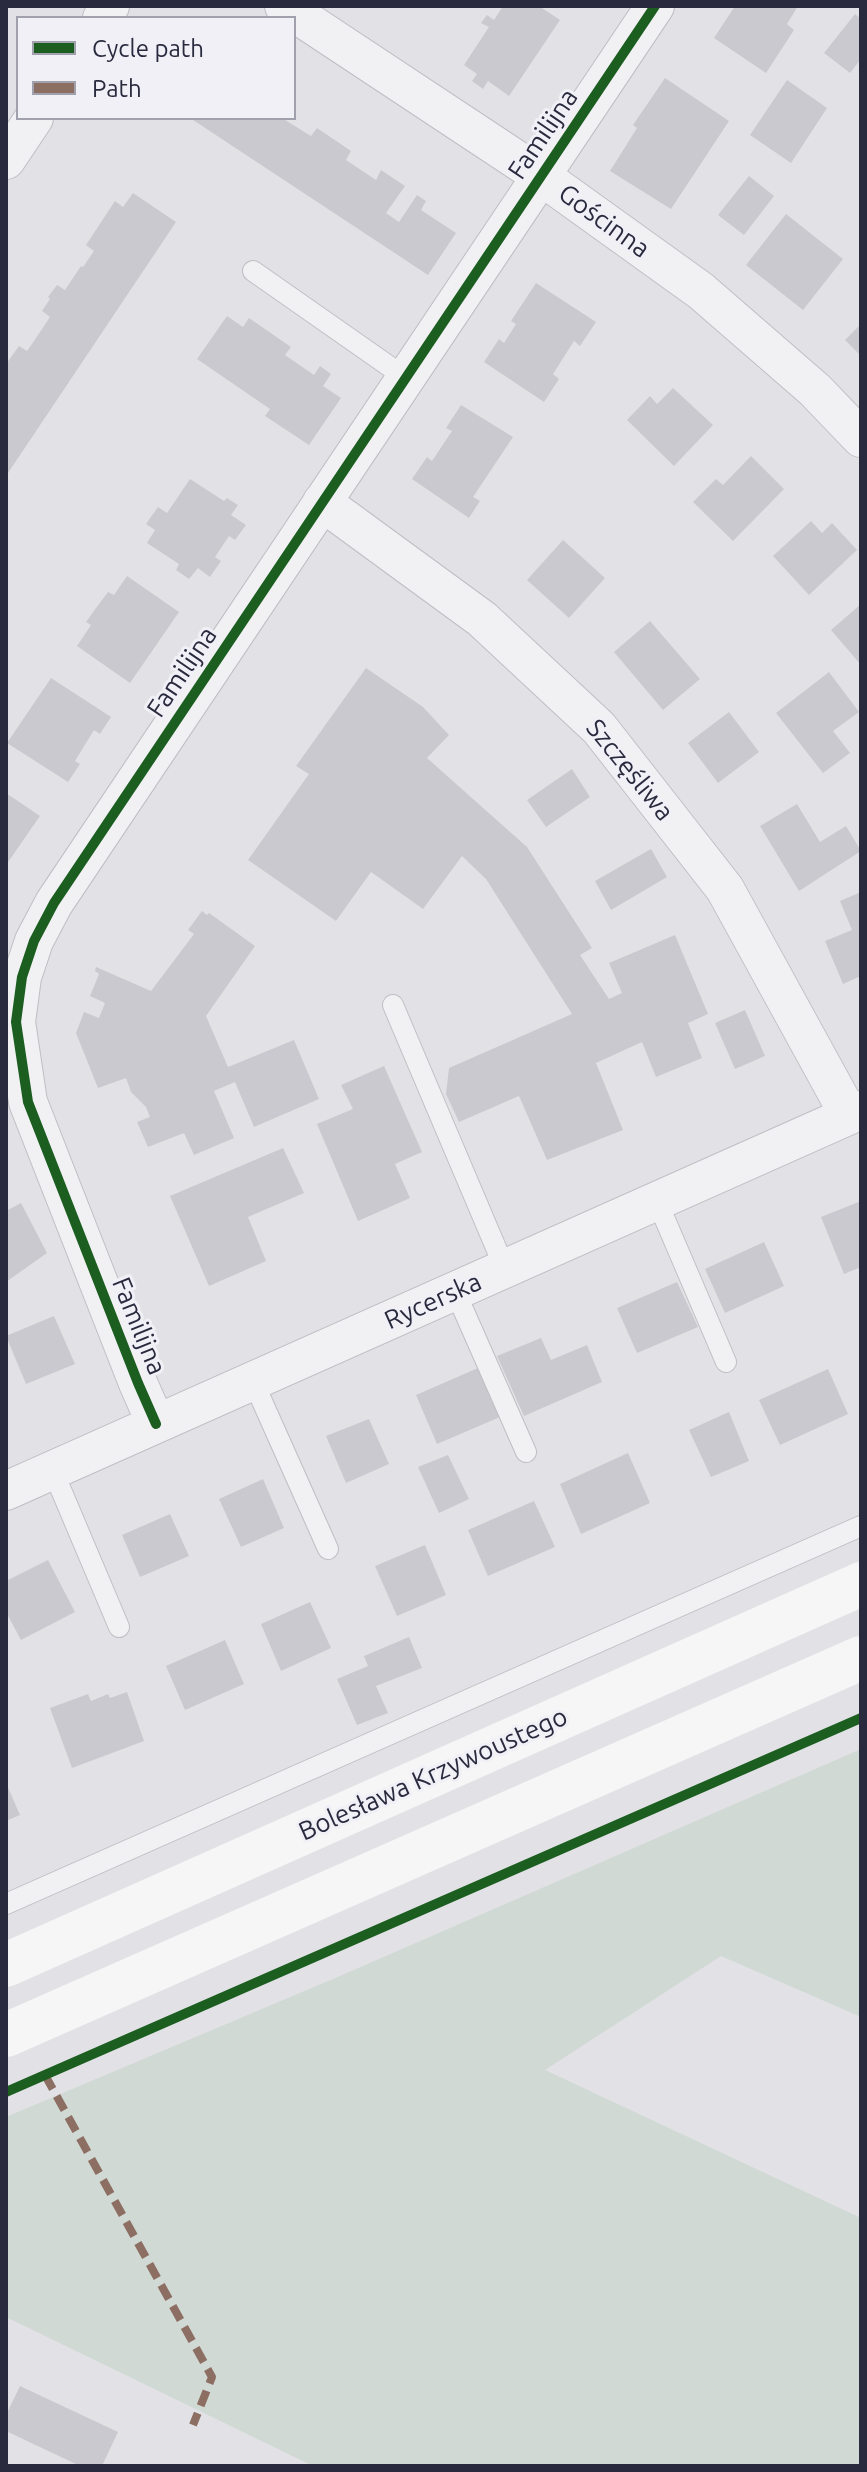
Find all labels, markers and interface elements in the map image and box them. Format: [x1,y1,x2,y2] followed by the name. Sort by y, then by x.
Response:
[16,16,296,120] legend
[92,35,204,62] text: Cycle path
[92,75,142,102] text: Path
[501,83,585,185] street label: Familijna
[552,177,656,265] street label: Gościnna
[140,621,224,723] street label: Familijna
[580,713,680,827] street label: Szczęśliwa
[380,1266,486,1336] street label: Rycerska
[105,1273,173,1379] street label: Familijna
[294,1701,572,1847] street label: Bolesława Krzywoustego

